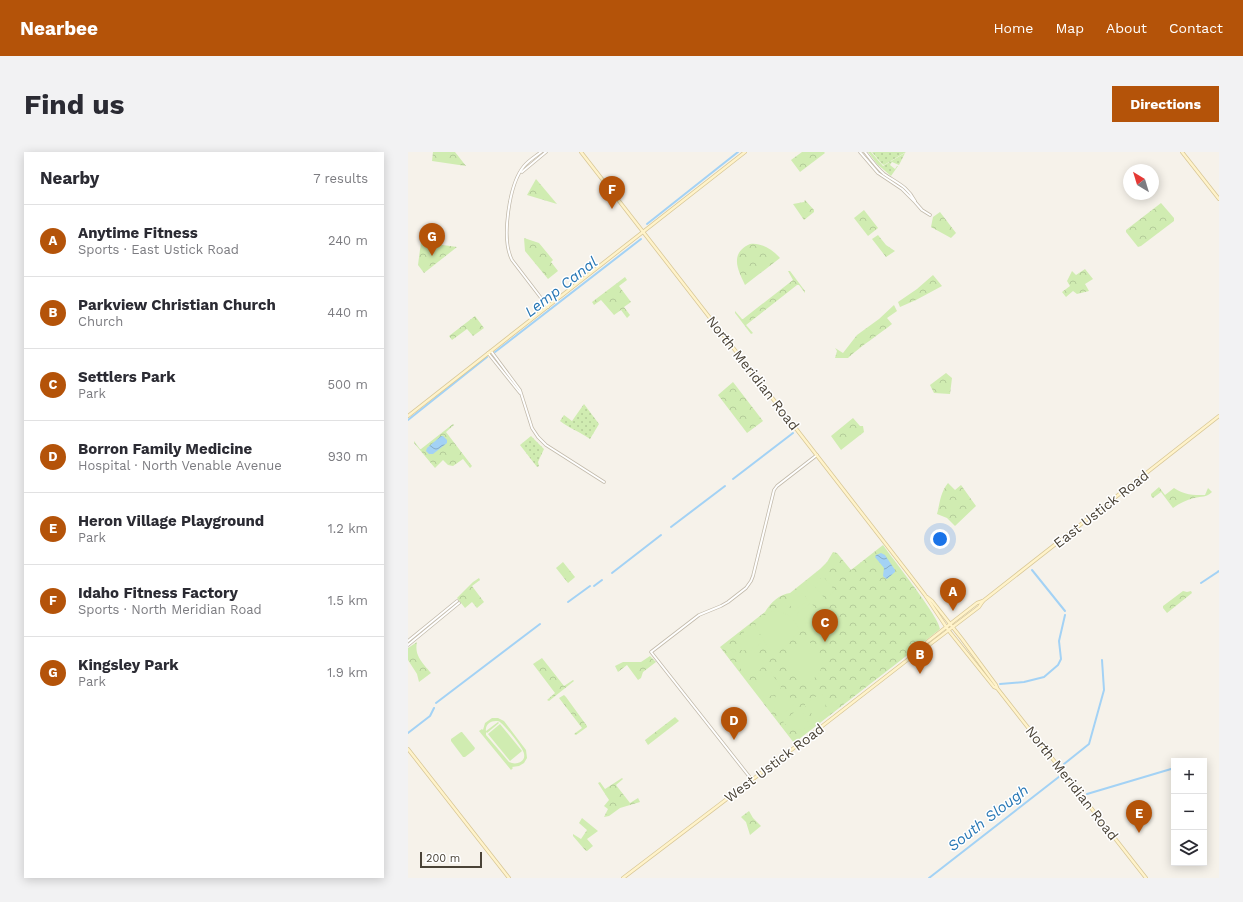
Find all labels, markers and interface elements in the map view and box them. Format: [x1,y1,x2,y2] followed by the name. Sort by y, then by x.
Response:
[20,17,98,40] text: Nearbee
[993,20,1033,36] text: Home
[1055,20,1084,36] text: Map
[1106,20,1147,36] text: About
[1169,20,1223,36] text: Contact
[1112,86,1219,122] button: Directions
[24,88,124,121] text: Find us
[1123,164,1159,200] north arrow
[40,168,99,188] text: Nearby
[313,171,368,186] text: 7 results
[599,176,625,209] pin: F
[419,223,445,256] pin: G
[78,224,198,242] text: Anytime Fitness
[49,233,57,248] text: A
[328,233,368,248] text: 240 m
[78,242,239,257] text: Sports · East Ustick Road
[521,253,601,321] water label: Lemp Canal
[78,296,276,314] text: Parkview Christian Church
[49,305,57,320] text: B
[327,305,368,320] text: 440 m
[703,313,803,433] street label: North Meridian Road
[78,314,123,329] text: Church
[78,368,176,386] text: Settlers Park
[49,377,57,392] text: C
[327,377,368,392] text: 500 m
[78,386,106,401] text: Park
[78,440,252,458] text: Borron Family Medicine
[48,449,58,464] text: D
[328,449,368,464] text: 930 m
[78,458,282,473] text: Hospital · North Venable Avenue
[1050,467,1152,551] street label: East Ustick Road
[78,512,264,530] text: Heron Village Playground
[49,521,57,536] text: E
[328,521,368,536] text: 1.2 km
[930,529,950,549] your location
[78,530,106,545] text: Park
[940,578,966,611] pin: A
[78,584,238,602] text: Idaho Fitness Factory
[49,593,57,608] text: F
[328,593,368,608] text: 1.5 km
[78,602,262,617] text: Sports · North Meridian Road
[812,609,838,642] pin: C
[907,641,933,674] pin: B
[78,656,179,674] text: Kingsley Park
[48,665,58,680] text: G
[327,665,368,680] text: 1.9 km
[78,674,106,689] text: Park
[721,707,747,740] pin: D
[721,720,827,806] street label: West Ustick Road
[1022,723,1122,843] street label: North Meridian Road
[1171,758,1207,866] map controls
[1171,758,1207,794] button: +
[944,781,1032,855] water label: South Slough
[1171,794,1207,830] button: −
[1126,800,1152,833] pin: E
[1171,830,1207,866] button: layers
[420,850,482,869] scale bar
[426,852,460,865] text: 200 m

